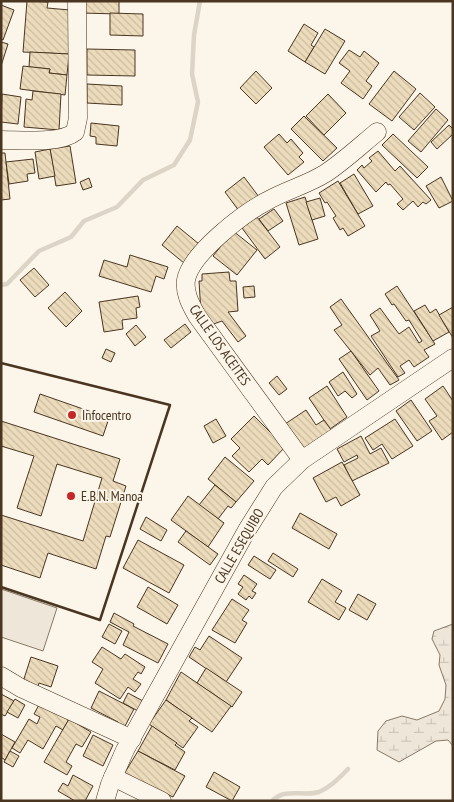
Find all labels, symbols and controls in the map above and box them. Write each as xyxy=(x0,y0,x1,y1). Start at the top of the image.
street label: CALLE LOS ACEITES xyxy=(185,301,255,389)
place label: Infocentro xyxy=(82,406,131,424)
marker: Infocentro xyxy=(66,409,78,421)
place label: E.B.N. Manoa xyxy=(81,487,143,505)
marker: E.B.N. Manoa xyxy=(65,490,77,502)
street label: CALLE ESEQUIBO xyxy=(210,505,268,587)

